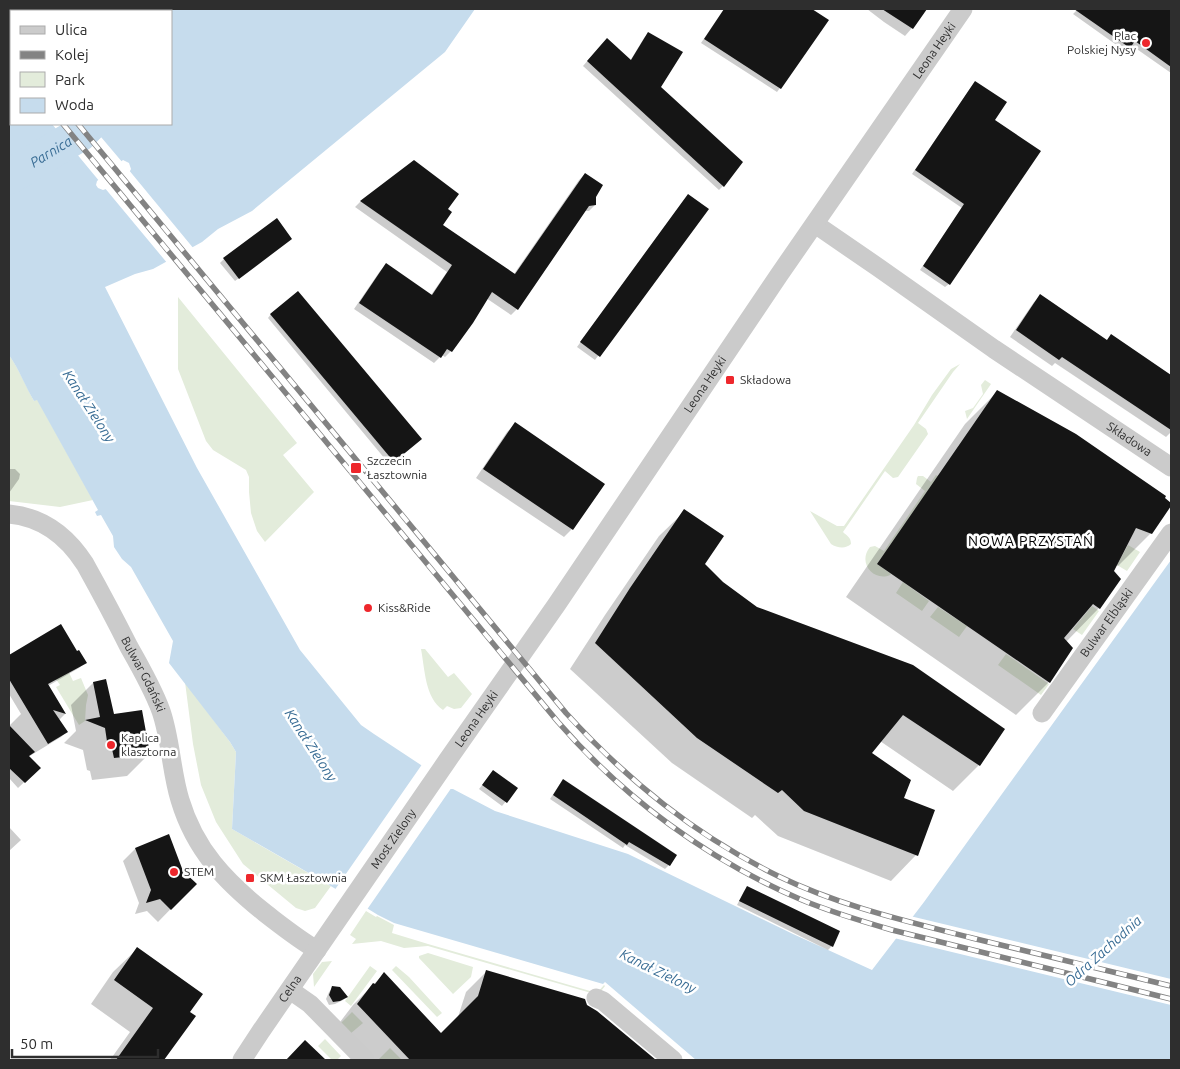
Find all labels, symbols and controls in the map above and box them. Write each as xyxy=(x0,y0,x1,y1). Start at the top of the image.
legend xyxy=(10,10,172,125)
street label: Leona Heyki xyxy=(910,20,958,81)
text: Ulica xyxy=(55,21,87,38)
place label: Plac Polskiej Nysy xyxy=(1067,29,1136,56)
marker: Plac Polskiej Nysy xyxy=(1140,37,1152,49)
text: Kolej xyxy=(55,46,89,63)
text: Park xyxy=(55,71,85,88)
text: Woda xyxy=(55,96,94,113)
water label: Parnica xyxy=(27,133,75,170)
street label: Leona Heyki xyxy=(681,353,728,415)
water label: Kanał Zielony xyxy=(60,367,118,445)
place label: Składowa xyxy=(740,373,791,386)
marker: Składowa xyxy=(724,374,736,386)
street label: Składowa xyxy=(1105,419,1155,458)
place label: Szczecin Łasztownia xyxy=(367,454,427,481)
marker: Szczecin Łasztownia xyxy=(349,461,363,475)
district label: NOWA PRZYSTAŃ xyxy=(968,532,1094,549)
street label: Bulwar Elbląski xyxy=(1077,586,1135,659)
place label: Kiss&Ride xyxy=(378,601,431,614)
marker: Kiss&Ride xyxy=(362,602,374,614)
street label: Bulwar Gdański xyxy=(119,634,168,714)
street label: Leona Heyki xyxy=(452,688,500,749)
water label: Kanał Zielony xyxy=(282,706,340,784)
place label: Kaplica klasztorna xyxy=(121,731,176,758)
marker: Kaplica klasztorna xyxy=(105,739,117,751)
street label: Most Zielony xyxy=(368,806,418,871)
place label: STEM xyxy=(184,865,214,878)
marker: STEM xyxy=(168,866,180,878)
place label: SKM Łasztownia xyxy=(260,871,347,884)
marker: SKM Łasztownia xyxy=(244,872,256,884)
water label: Odra Zachodnia xyxy=(1061,912,1145,990)
water label: Kanał Zielony xyxy=(617,946,699,996)
street label: Celna xyxy=(276,972,304,1005)
scale bar xyxy=(12,1026,159,1058)
text: 50 m xyxy=(20,1035,53,1052)

